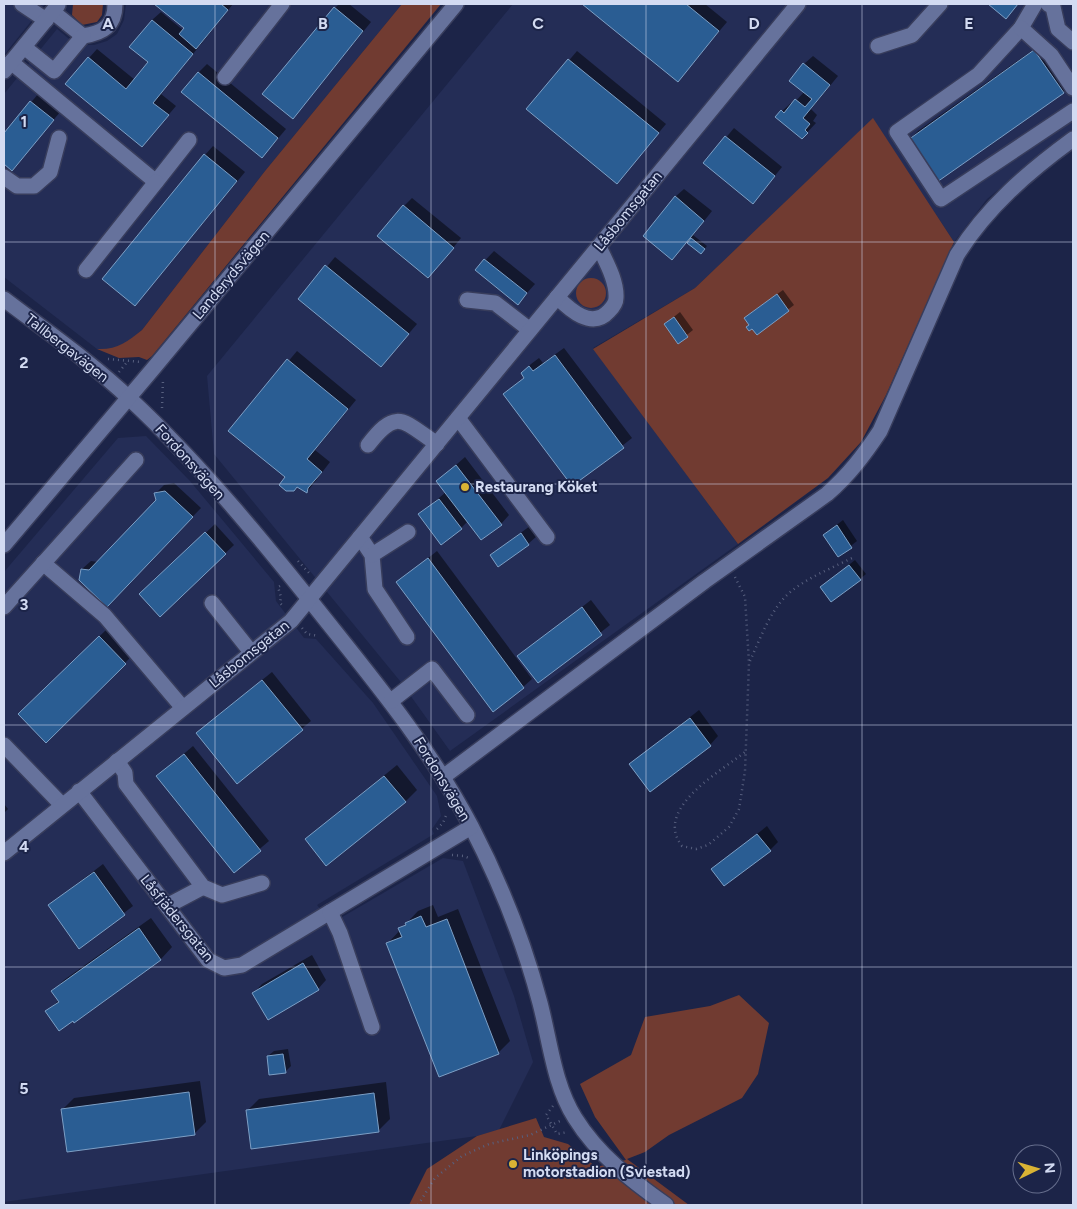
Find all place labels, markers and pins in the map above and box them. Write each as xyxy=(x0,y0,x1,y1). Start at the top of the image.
place label: Restaurang Köket xyxy=(475,478,597,496)
marker: Restaurang Köket xyxy=(459,481,471,493)
place label: Linköpings motorstadion (Sviestad) xyxy=(523,1146,691,1181)
marker: Linköpings motorstadion (Sviestad) xyxy=(507,1158,519,1170)

